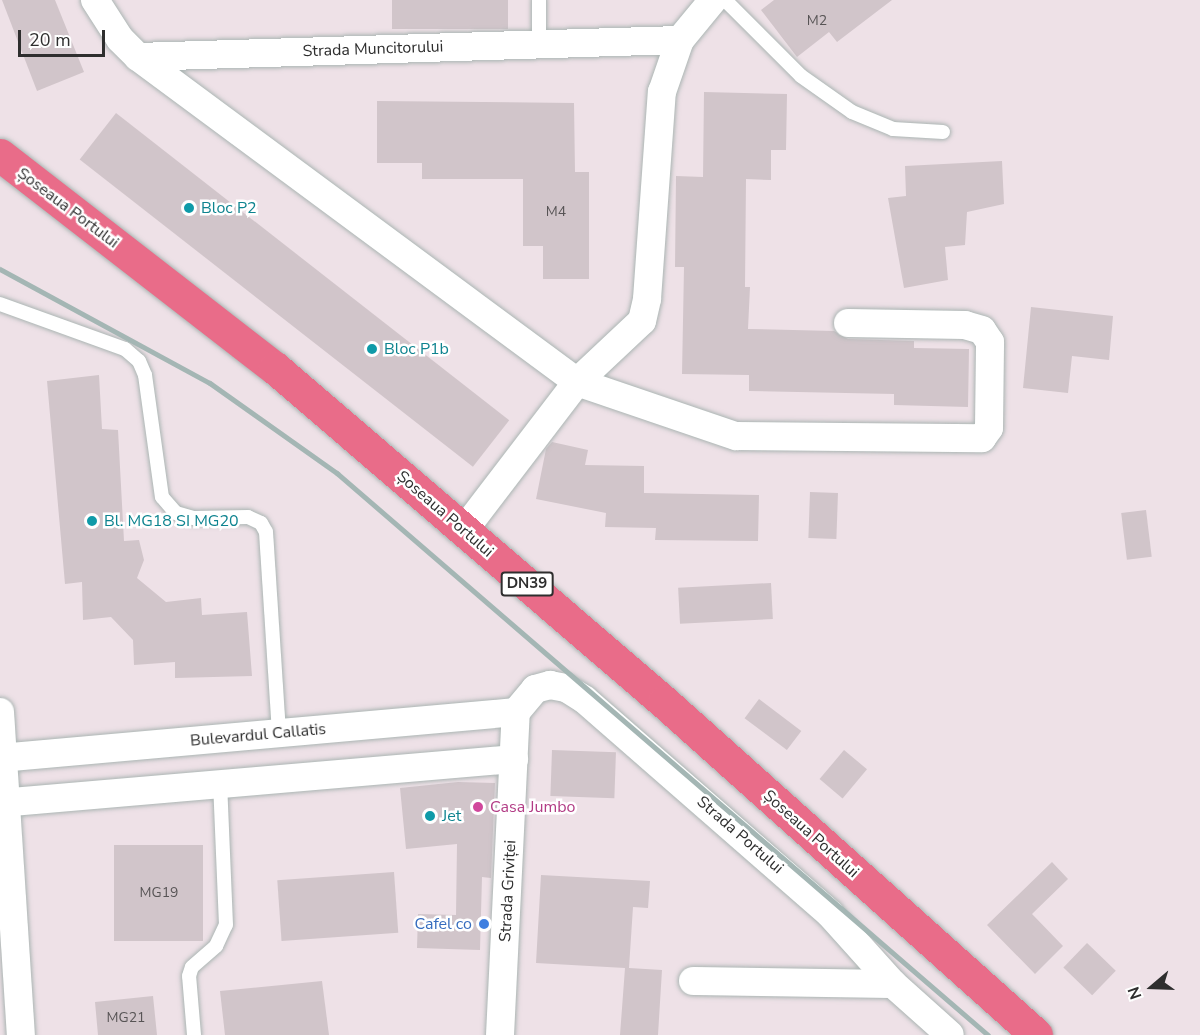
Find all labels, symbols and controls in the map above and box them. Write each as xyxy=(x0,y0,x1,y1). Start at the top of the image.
house number: M2 xyxy=(807,13,827,29)
scale bar xyxy=(21,18,108,56)
text: 20 m xyxy=(29,28,71,52)
street label: Strada Muncitorului xyxy=(302,37,444,61)
street label: Șoseaua Portului xyxy=(14,164,122,252)
place label: Bloc P2 xyxy=(201,198,257,218)
marker: Bloc P2 xyxy=(182,201,196,215)
house number: M4 xyxy=(546,204,566,220)
place label: Bloc P1b xyxy=(384,339,449,359)
marker: Bloc P1b xyxy=(365,342,379,356)
street label: Șoseaua Portului xyxy=(393,467,497,561)
place label: Bl. MG18 SI MG20 xyxy=(104,511,239,531)
marker: Bl. MG18 SI MG20 xyxy=(85,514,99,528)
road number: DN39 xyxy=(500,572,554,596)
street label: Bulevardul Callatis xyxy=(189,720,327,750)
street label: Șoseaua Portului xyxy=(759,786,863,882)
street label: Strada Portului xyxy=(693,792,787,878)
place label: Casa Jumbo xyxy=(490,797,575,817)
marker: Casa Jumbo xyxy=(471,800,485,814)
place label: Jet xyxy=(442,806,461,826)
marker: Jet xyxy=(423,809,437,823)
street label: Strada Griviței xyxy=(496,839,520,943)
house number: MG19 xyxy=(140,885,178,901)
place label: Cafel co xyxy=(414,914,472,934)
marker: Cafel co xyxy=(477,917,491,931)
north arrow xyxy=(1122,957,1182,1017)
text: N xyxy=(1123,984,1147,1002)
house number: MG21 xyxy=(107,1010,145,1026)

